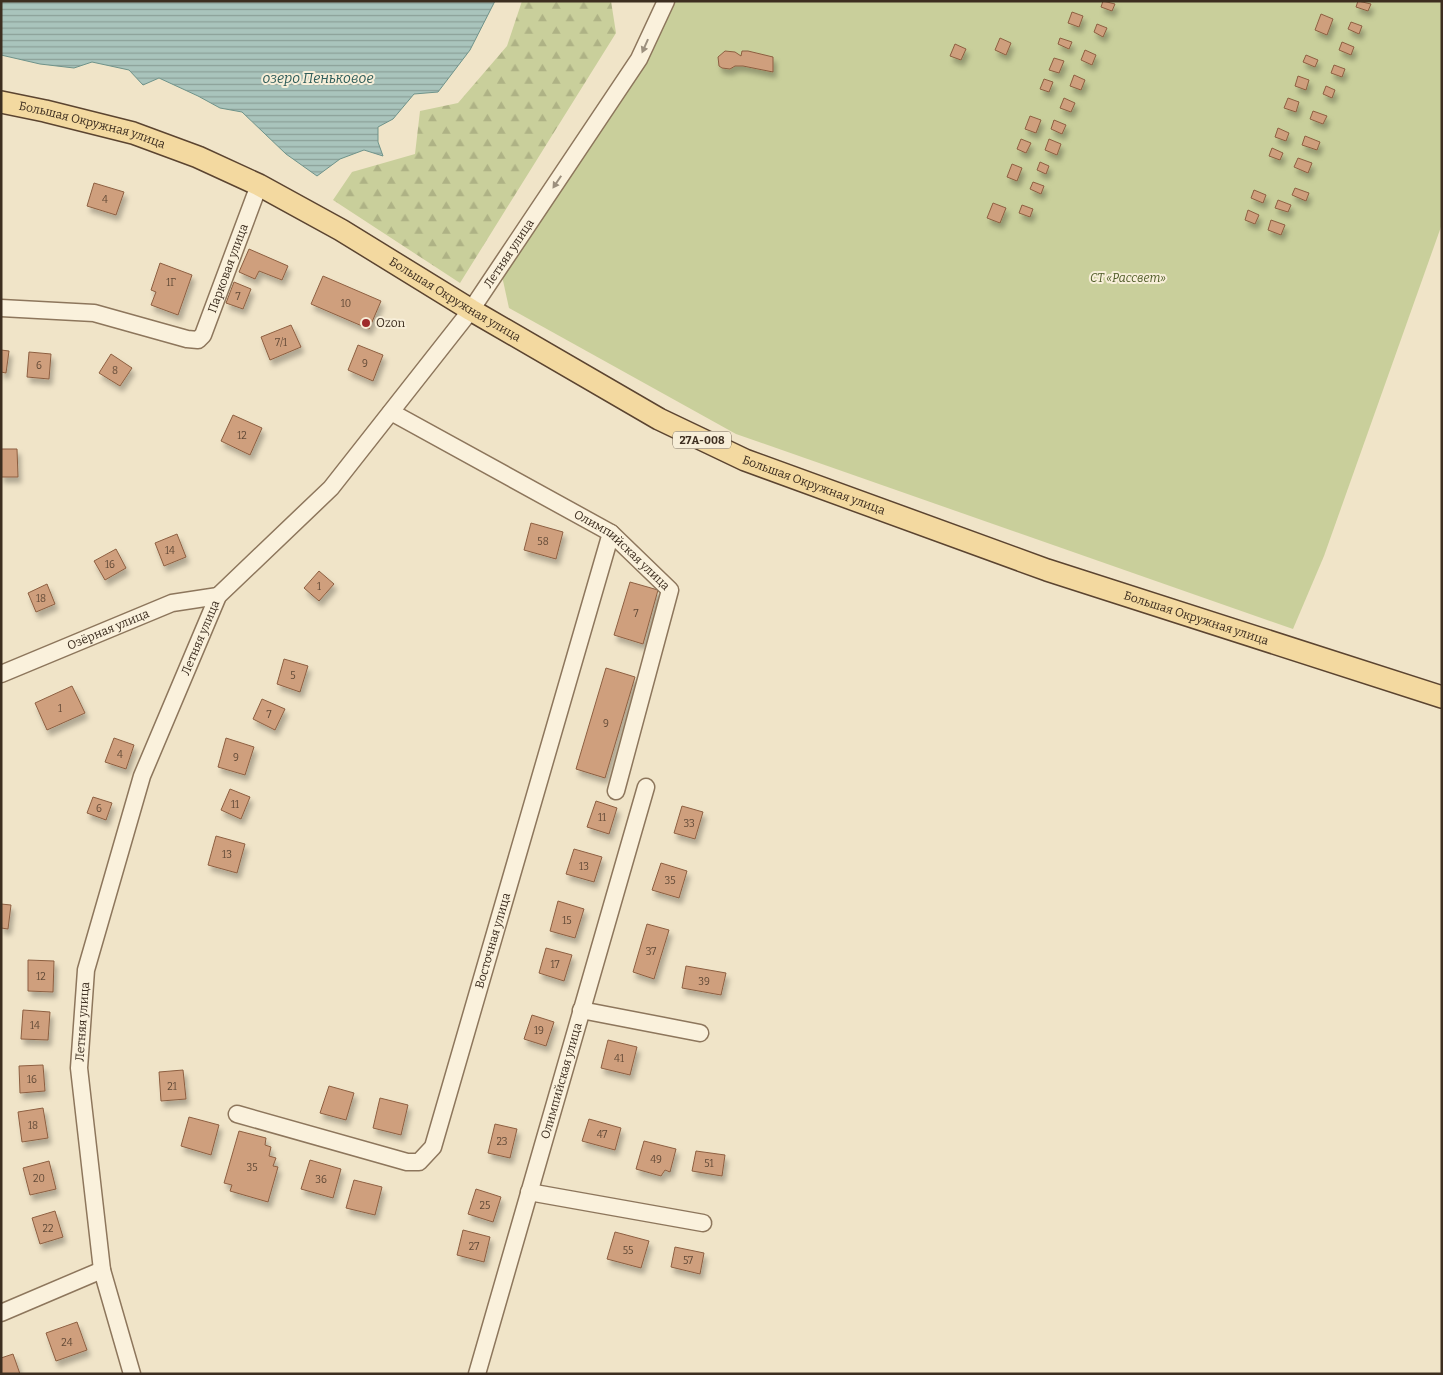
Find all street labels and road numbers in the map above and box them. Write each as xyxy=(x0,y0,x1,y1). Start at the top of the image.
street label: Большая Окружная улица xyxy=(18,99,168,151)
street label: Летняя улица xyxy=(481,216,537,290)
street label: Парковая улица xyxy=(205,221,251,315)
street label: Большая Окружная улица xyxy=(387,254,524,345)
road number: 27А-008 xyxy=(673,432,731,448)
street label: Большая Окружная улица xyxy=(740,453,888,518)
street label: Олимпийская улица xyxy=(572,507,673,593)
street label: Большая Окружная улица xyxy=(1122,588,1271,648)
street label: Летняя улица xyxy=(178,598,223,677)
street label: Озёрная улица xyxy=(65,606,152,653)
street label: Восточная улица xyxy=(472,891,513,990)
street label: Летняя улица xyxy=(72,981,92,1062)
street label: Олимпийская улица xyxy=(538,1021,585,1141)

